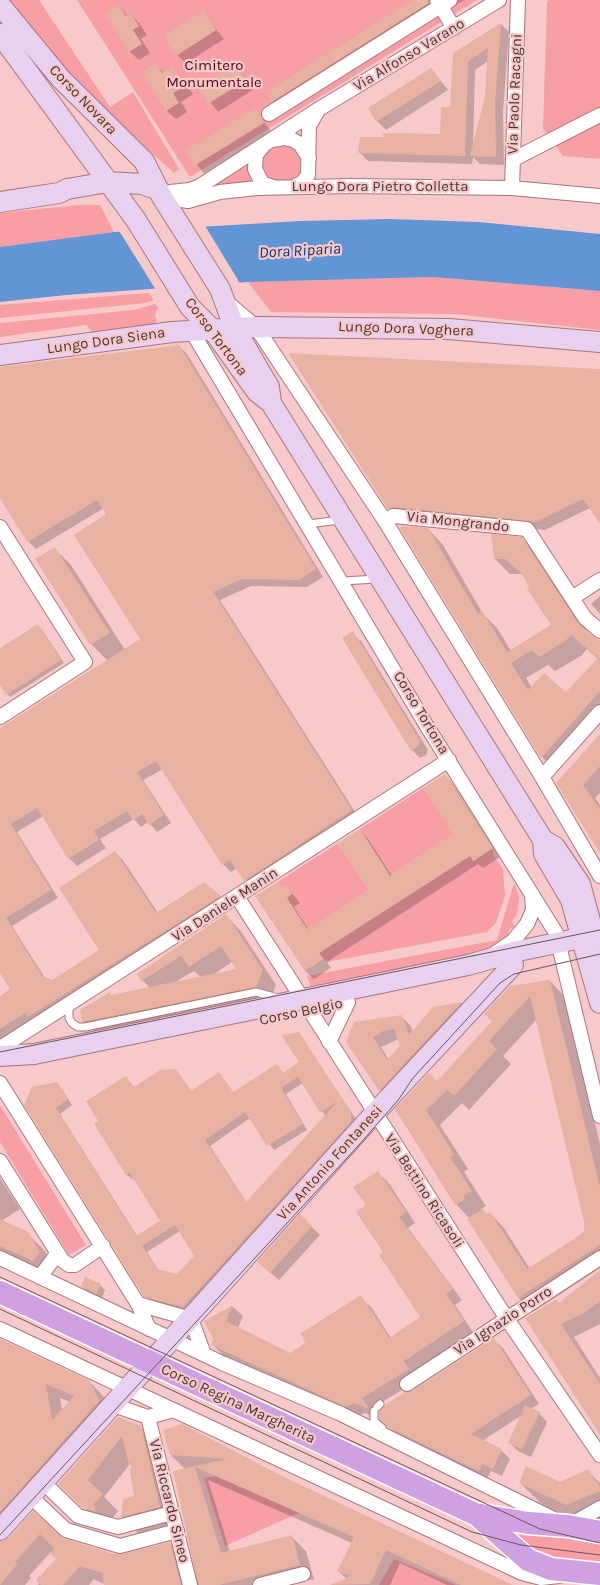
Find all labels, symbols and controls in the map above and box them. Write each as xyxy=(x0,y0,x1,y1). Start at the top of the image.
street label: Via Alfonso Varano xyxy=(350,15,468,95)
street label: Via Paolo Racagni xyxy=(504,33,526,155)
park label: Cimitero Monumentale xyxy=(166,57,262,92)
street label: Corso Novara xyxy=(45,61,121,139)
street label: Lungo Dora Pietro Colletta xyxy=(291,178,469,196)
water label: Dora Riparia xyxy=(259,239,341,263)
street label: Corso Tortona xyxy=(181,294,251,380)
street label: Lungo Dora Voghera xyxy=(338,318,474,340)
street label: Lungo Dora Siena xyxy=(46,324,166,358)
street label: Via Mongrando xyxy=(406,508,510,536)
street label: Corso Tortona xyxy=(389,668,453,758)
street label: Via Daniele Manin xyxy=(168,864,282,946)
street label: Corso Belgio xyxy=(258,994,344,1030)
street label: Via Antonio Fontanesi xyxy=(273,1102,387,1224)
street label: Via Bettino Ricasoli xyxy=(380,1130,468,1252)
street label: Via Ignazio Porro xyxy=(450,1283,556,1359)
street label: Corso Regina Margherita xyxy=(158,1360,318,1448)
street label: Via Riccardo Sineo xyxy=(145,1437,193,1565)

